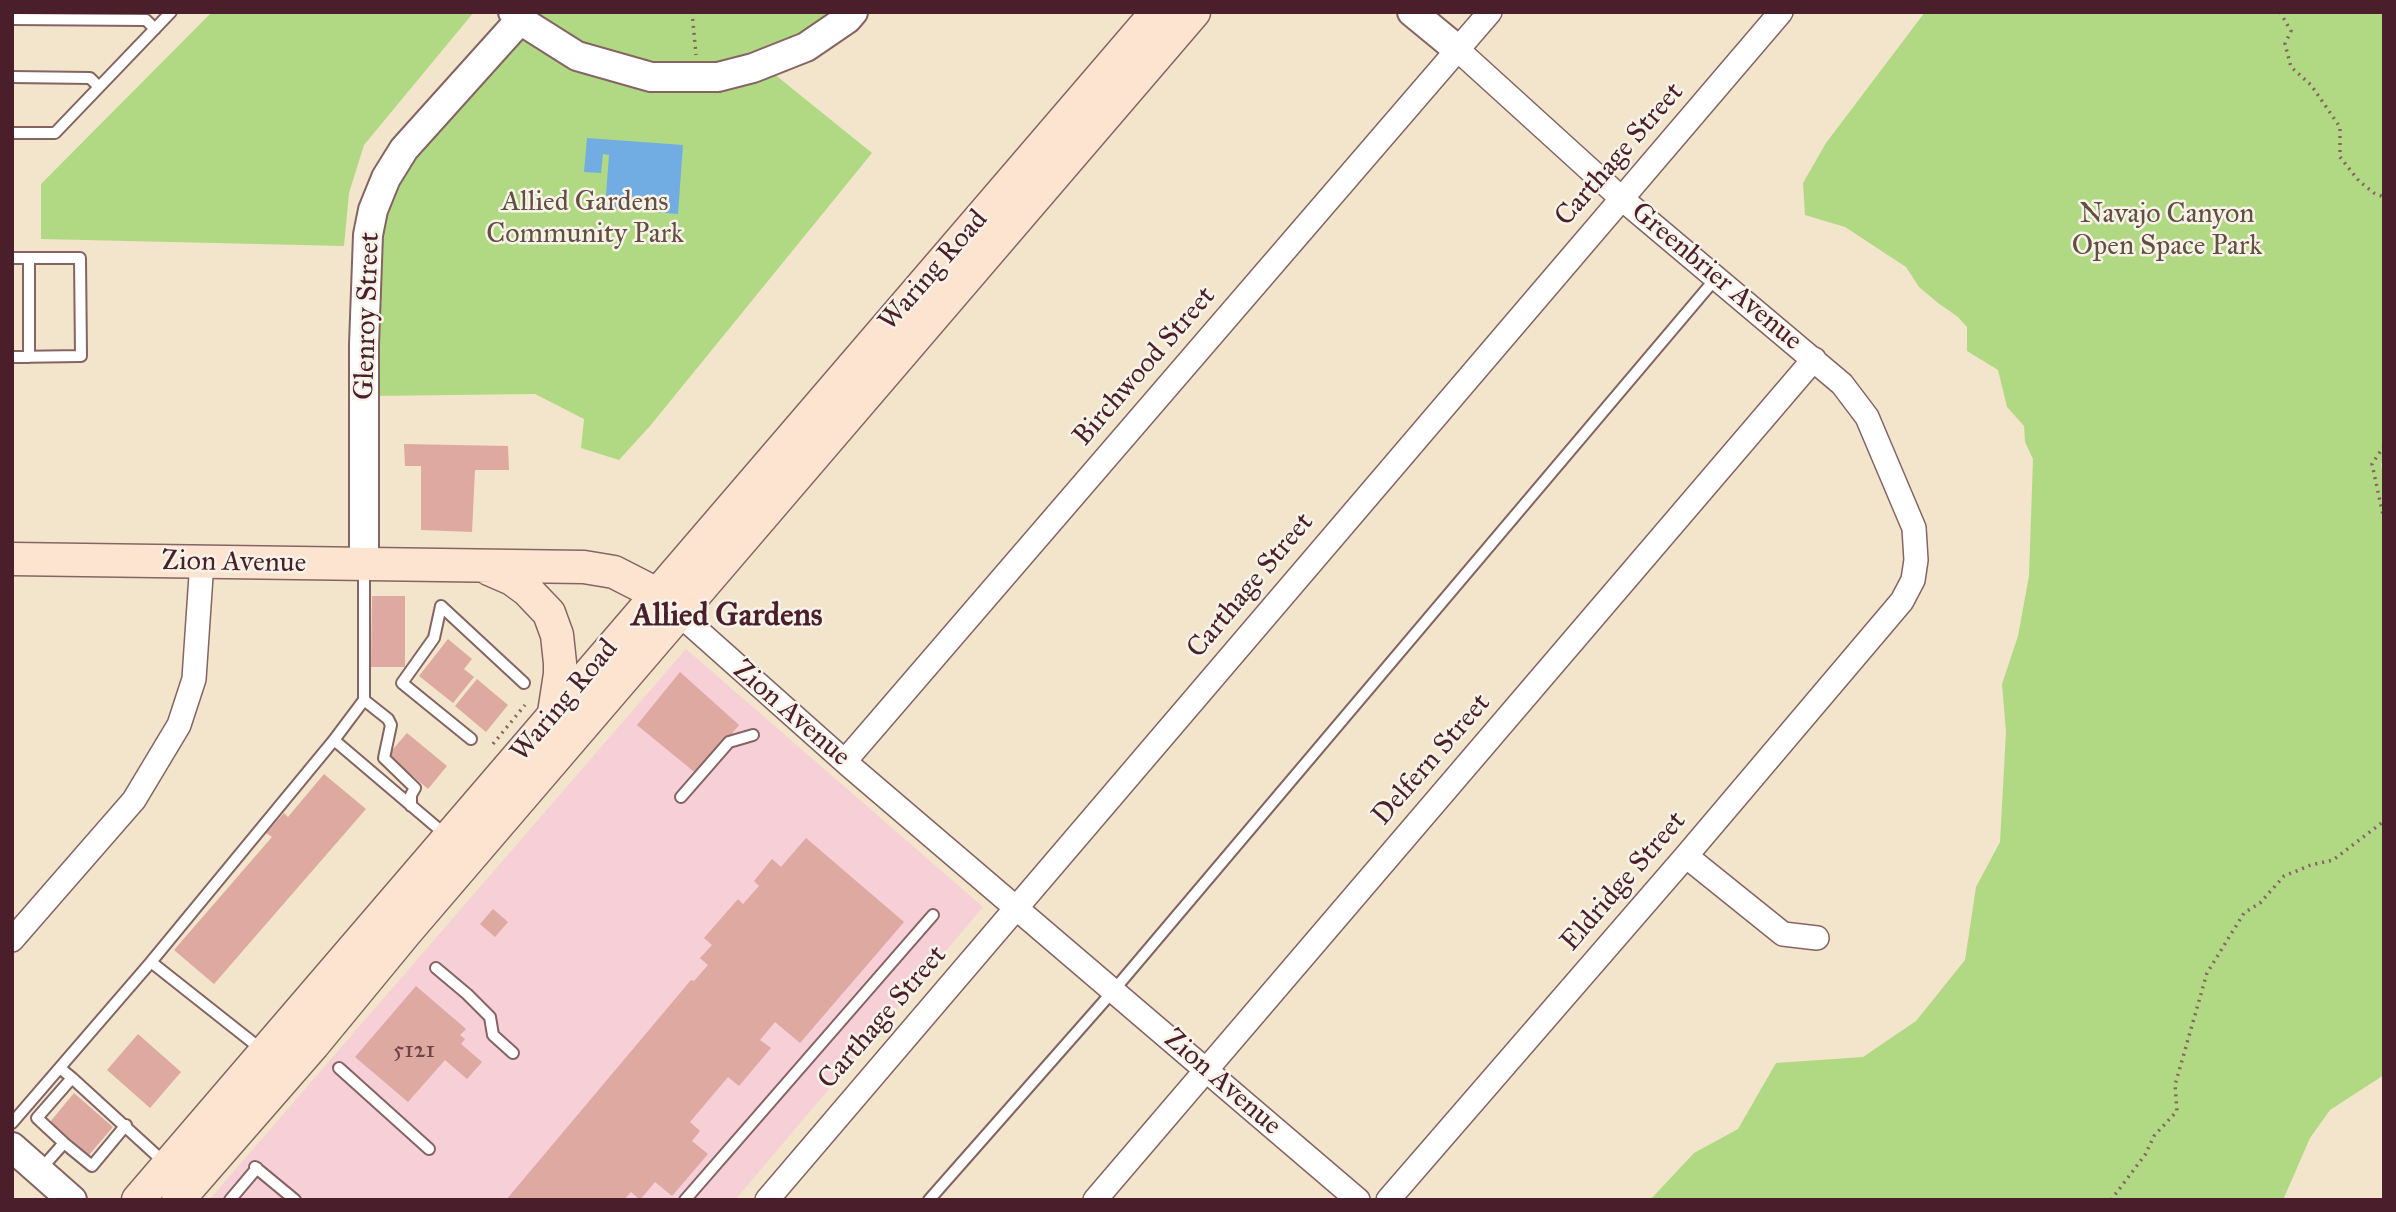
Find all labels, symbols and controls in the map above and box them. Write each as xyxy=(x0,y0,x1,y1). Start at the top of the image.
street label: Carthage Street xyxy=(1549,76,1691,234)
park label: Allied Gardens Community Park xyxy=(486,186,684,252)
street label: Greenbrier Avenue xyxy=(1624,196,1808,358)
park label: Navajo Canyon Open Space Park xyxy=(2072,198,2262,264)
street label: Waring Road xyxy=(872,204,996,338)
street label: Glenroy Street xyxy=(348,232,388,400)
street label: Birchwood Street xyxy=(1067,281,1223,453)
street label: Carthage Street xyxy=(1181,507,1321,665)
street label: Zion Avenue xyxy=(161,545,307,581)
district label: Allied Gardens xyxy=(632,598,822,636)
street label: Waring Road xyxy=(504,633,626,769)
street label: Zion Avenue xyxy=(725,654,857,774)
street label: Delfern Street xyxy=(1366,687,1498,833)
street label: Eldridge Street xyxy=(1554,805,1694,959)
street label: Carthage Street xyxy=(812,939,954,1097)
street label: Zion Avenue xyxy=(1156,1023,1288,1143)
house number: 5121 xyxy=(393,1037,435,1065)

